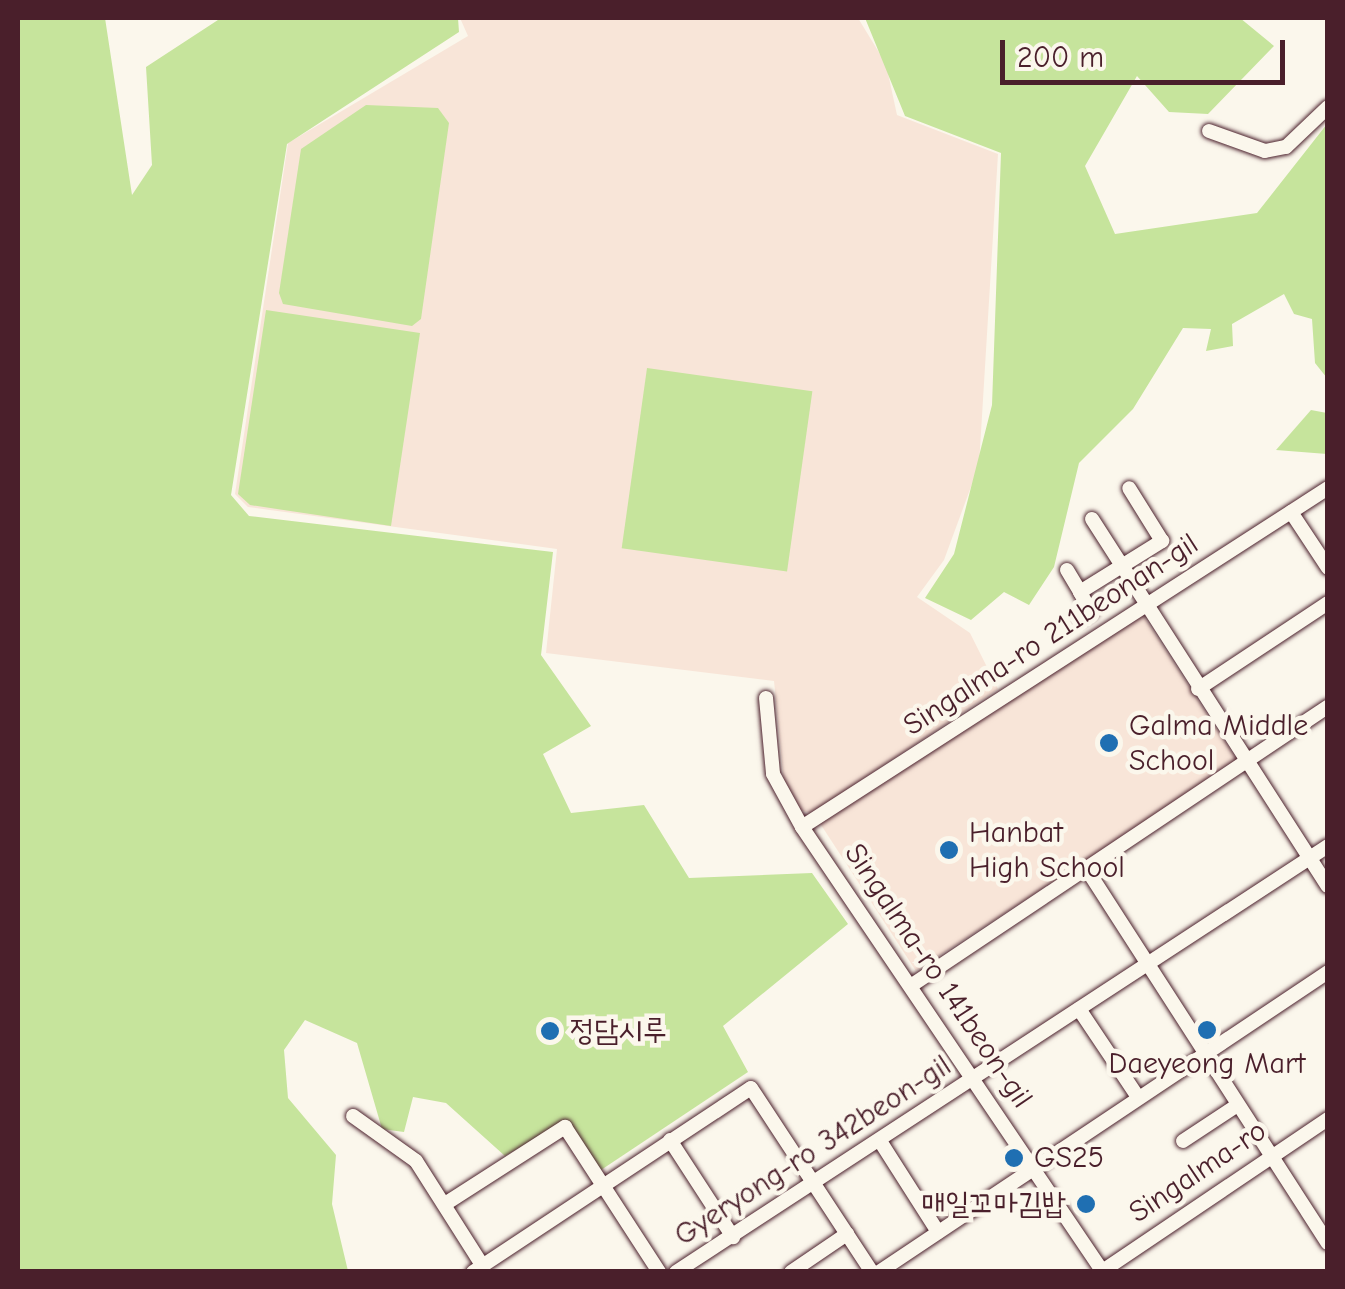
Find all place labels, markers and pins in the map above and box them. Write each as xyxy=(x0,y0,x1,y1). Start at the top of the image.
place label: Galma Middle School xyxy=(1129,708,1308,778)
marker: Galma Middle School xyxy=(1098,732,1120,754)
place label: Hanbat High School xyxy=(969,815,1125,886)
marker: Hanbat High School xyxy=(938,839,960,861)
place label: 정담시루 xyxy=(570,1013,667,1049)
marker: Daeyeong Mart xyxy=(1196,1019,1218,1041)
marker: 정담시루 xyxy=(539,1020,561,1042)
place label: Daeyeong Mart xyxy=(1109,1046,1305,1082)
place label: GS25 xyxy=(1034,1140,1104,1176)
marker: GS25 xyxy=(1003,1147,1025,1169)
place label: 매일꼬마김밥 xyxy=(921,1186,1066,1222)
marker: 매일꼬마김밥 xyxy=(1075,1193,1097,1215)

